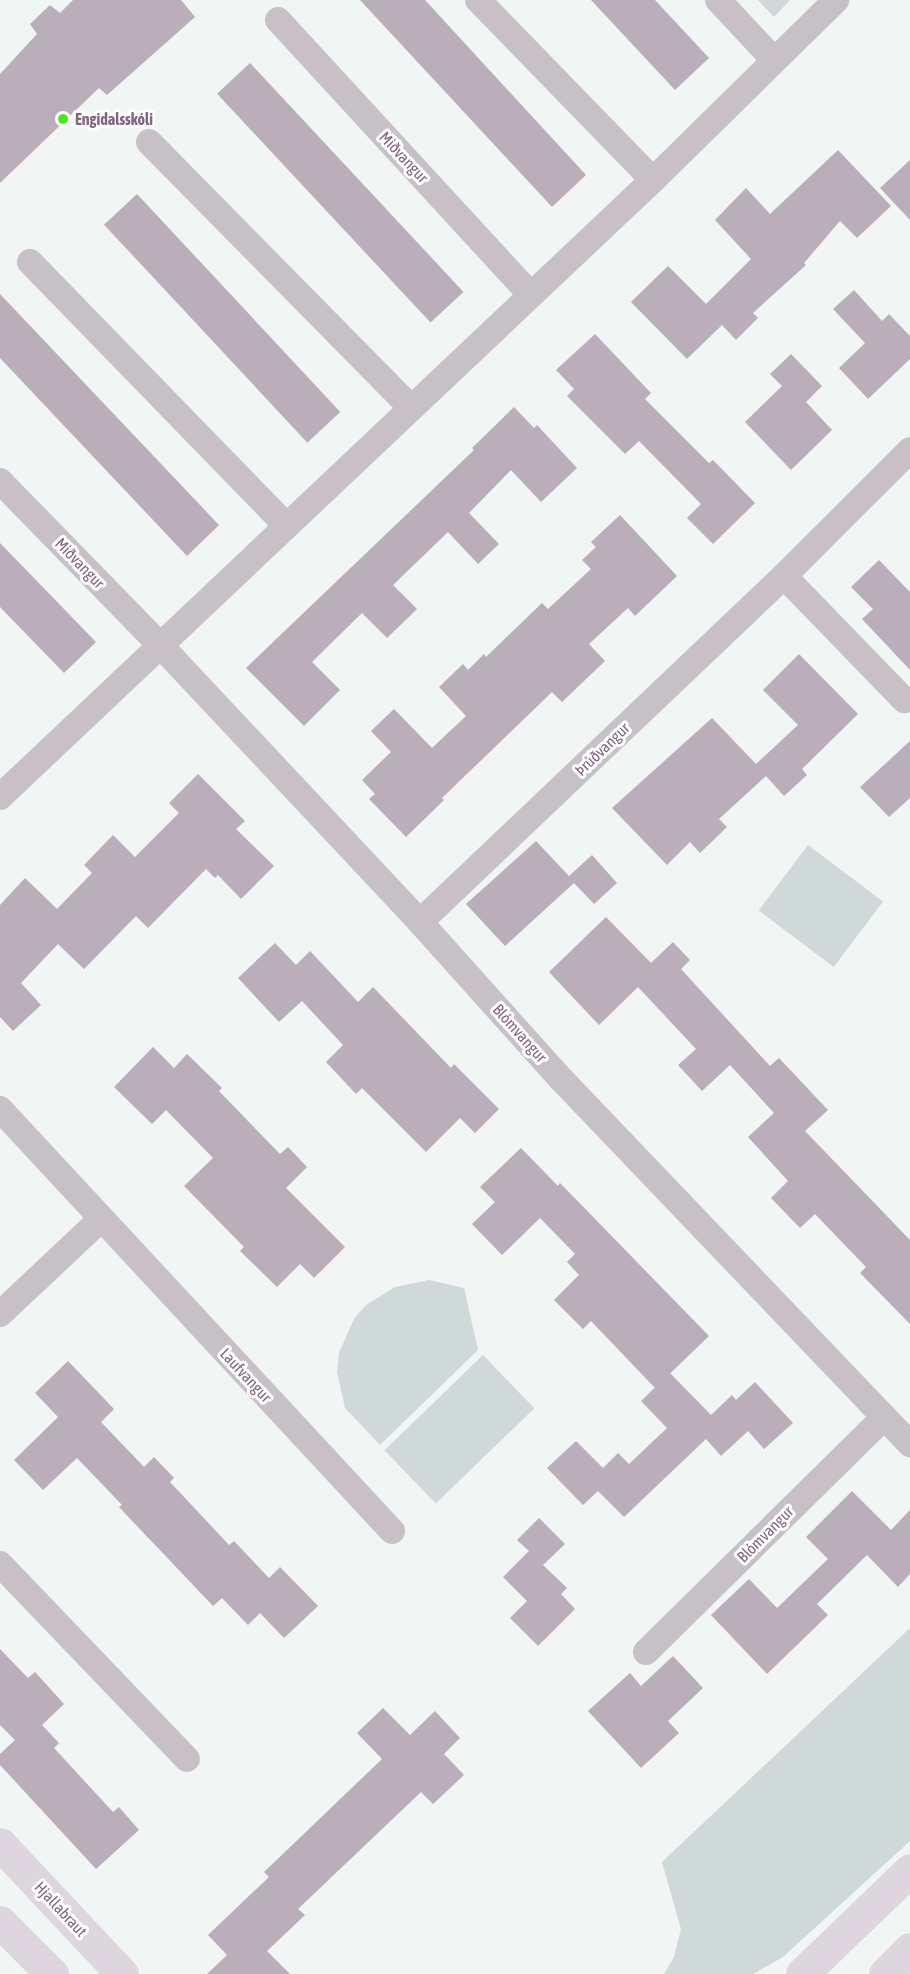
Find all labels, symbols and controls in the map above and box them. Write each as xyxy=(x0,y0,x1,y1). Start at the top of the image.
place label: Engidalsskóli xyxy=(75,109,153,129)
marker: Engidalsskóli xyxy=(56,112,70,126)
street label: Miðvangur xyxy=(376,128,432,186)
street label: Miðvangur xyxy=(51,534,109,592)
street label: Þrúðvangur xyxy=(571,718,633,780)
street label: Blómvangur xyxy=(489,1000,551,1066)
street label: Laufvangur xyxy=(216,1344,276,1406)
street label: Blómvangur xyxy=(733,1502,797,1566)
street label: Hjallabraut xyxy=(31,1878,91,1940)

